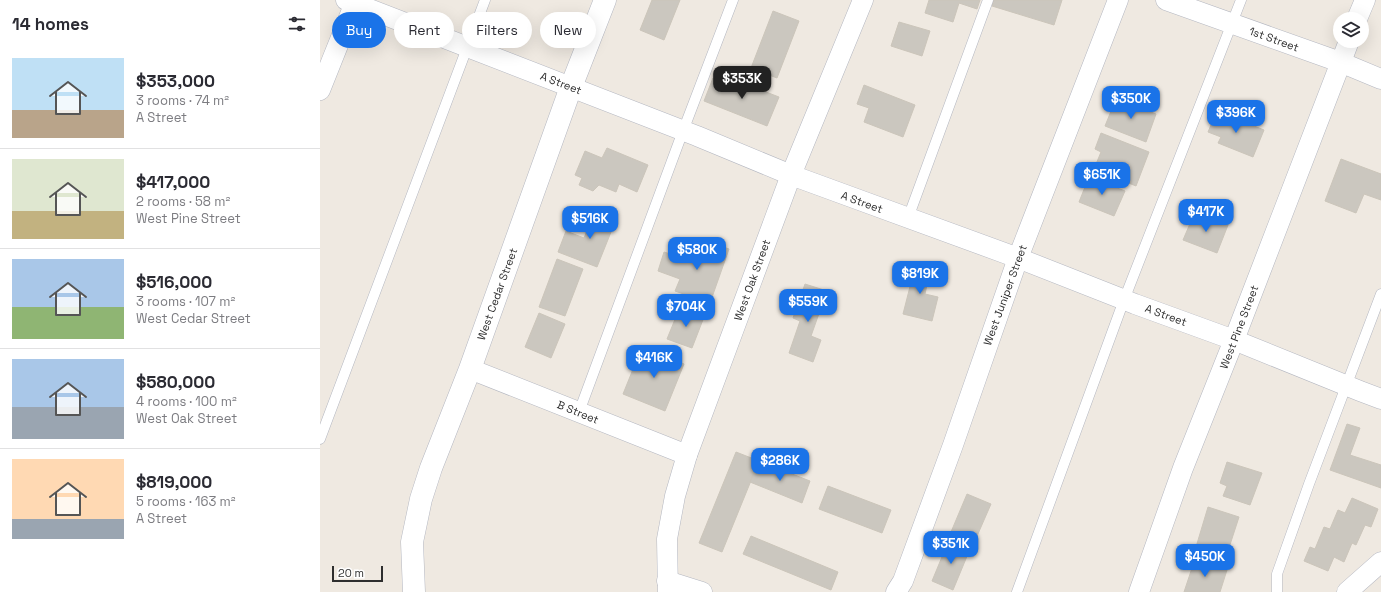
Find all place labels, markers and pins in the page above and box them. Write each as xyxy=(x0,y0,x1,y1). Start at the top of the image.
pin: $353K xyxy=(714,66,770,100)
pin: $350K xyxy=(1103,86,1159,120)
pin: $396K xyxy=(1208,100,1264,134)
pin: $651K xyxy=(1074,162,1130,196)
pin: $417K xyxy=(1178,199,1234,233)
pin: $516K xyxy=(562,206,618,240)
pin: $580K xyxy=(669,237,725,271)
pin: $819K xyxy=(892,261,948,295)
pin: $559K xyxy=(780,289,836,323)
pin: $704K xyxy=(658,294,714,328)
pin: $416K xyxy=(626,345,682,379)
pin: $286K xyxy=(752,448,808,482)
pin: $351K xyxy=(923,531,979,565)
pin: $450K xyxy=(1177,544,1233,578)

